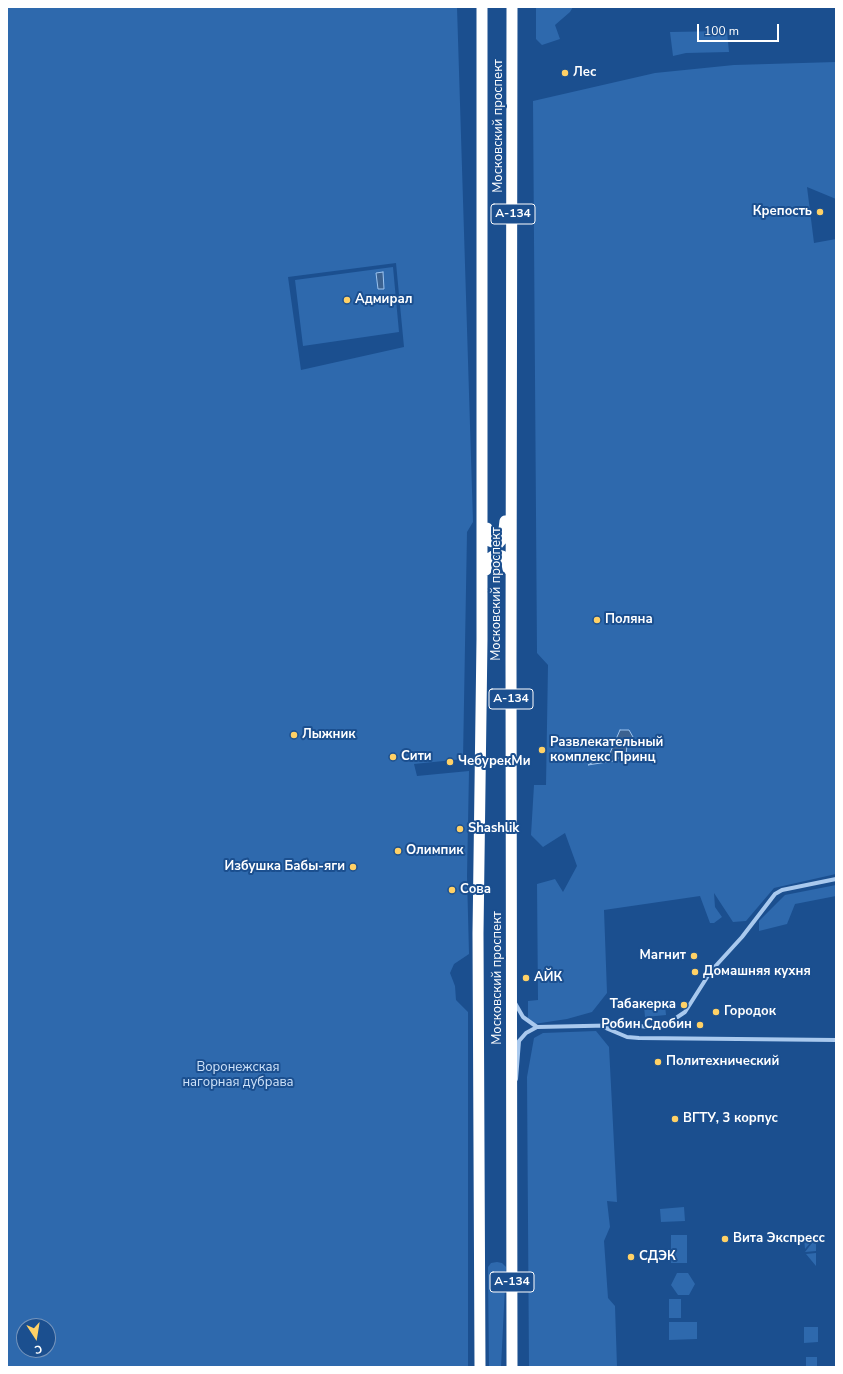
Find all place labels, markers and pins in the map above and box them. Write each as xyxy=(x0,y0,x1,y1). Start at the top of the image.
place label: Лес xyxy=(573,65,596,81)
marker: Лес xyxy=(560,68,570,78)
place label: Крепость xyxy=(753,204,812,220)
marker: Крепость xyxy=(815,207,825,217)
place label: Адмирал xyxy=(355,292,412,308)
marker: Адмирал xyxy=(342,295,352,305)
place label: Поляна xyxy=(605,612,653,628)
marker: Поляна xyxy=(592,615,602,625)
place label: Лыжник xyxy=(302,727,356,743)
marker: Лыжник xyxy=(289,730,299,740)
place label: Развлекательный комплекс Принц xyxy=(550,735,663,766)
marker: Развлекательный комплекс Принц xyxy=(537,745,547,755)
place label: Сити xyxy=(401,749,432,765)
marker: Сити xyxy=(388,752,398,762)
place label: ЧебурекМи xyxy=(458,754,530,770)
marker: ЧебурекМи xyxy=(445,757,455,767)
place label: Shashlik xyxy=(468,821,519,837)
marker: Shashlik xyxy=(455,824,465,834)
place label: Олимпик xyxy=(406,843,464,859)
marker: Олимпик xyxy=(393,846,403,856)
place label: Избушка Бабы-яги xyxy=(225,859,345,875)
marker: Избушка Бабы-яги xyxy=(348,862,358,872)
place label: Сова xyxy=(460,882,491,898)
marker: Сова xyxy=(447,885,457,895)
place label: Магнит xyxy=(640,948,686,964)
marker: Магнит xyxy=(689,951,699,961)
place label: Домашняя кухня xyxy=(703,964,811,980)
marker: Домашняя кухня xyxy=(690,967,700,977)
place label: АЙК xyxy=(534,970,562,986)
marker: АЙК xyxy=(521,973,531,983)
place label: Табакерка xyxy=(610,997,676,1013)
marker: Табакерка xyxy=(679,1000,689,1010)
place label: Городок xyxy=(724,1004,776,1020)
marker: Городок xyxy=(711,1007,721,1017)
place label: Робин Сдобин xyxy=(601,1017,692,1033)
marker: Робин Сдобин xyxy=(695,1020,705,1030)
place label: Политехнический xyxy=(666,1054,779,1070)
marker: Политехнический xyxy=(653,1057,663,1067)
place label: ВГТУ, 3 корпус xyxy=(683,1111,778,1127)
marker: ВГТУ, 3 корпус xyxy=(670,1114,680,1124)
place label: Вита Экспресс xyxy=(733,1231,825,1247)
marker: Вита Экспресс xyxy=(720,1234,730,1244)
place label: СДЭК xyxy=(639,1249,676,1265)
marker: СДЭК xyxy=(626,1252,636,1262)

